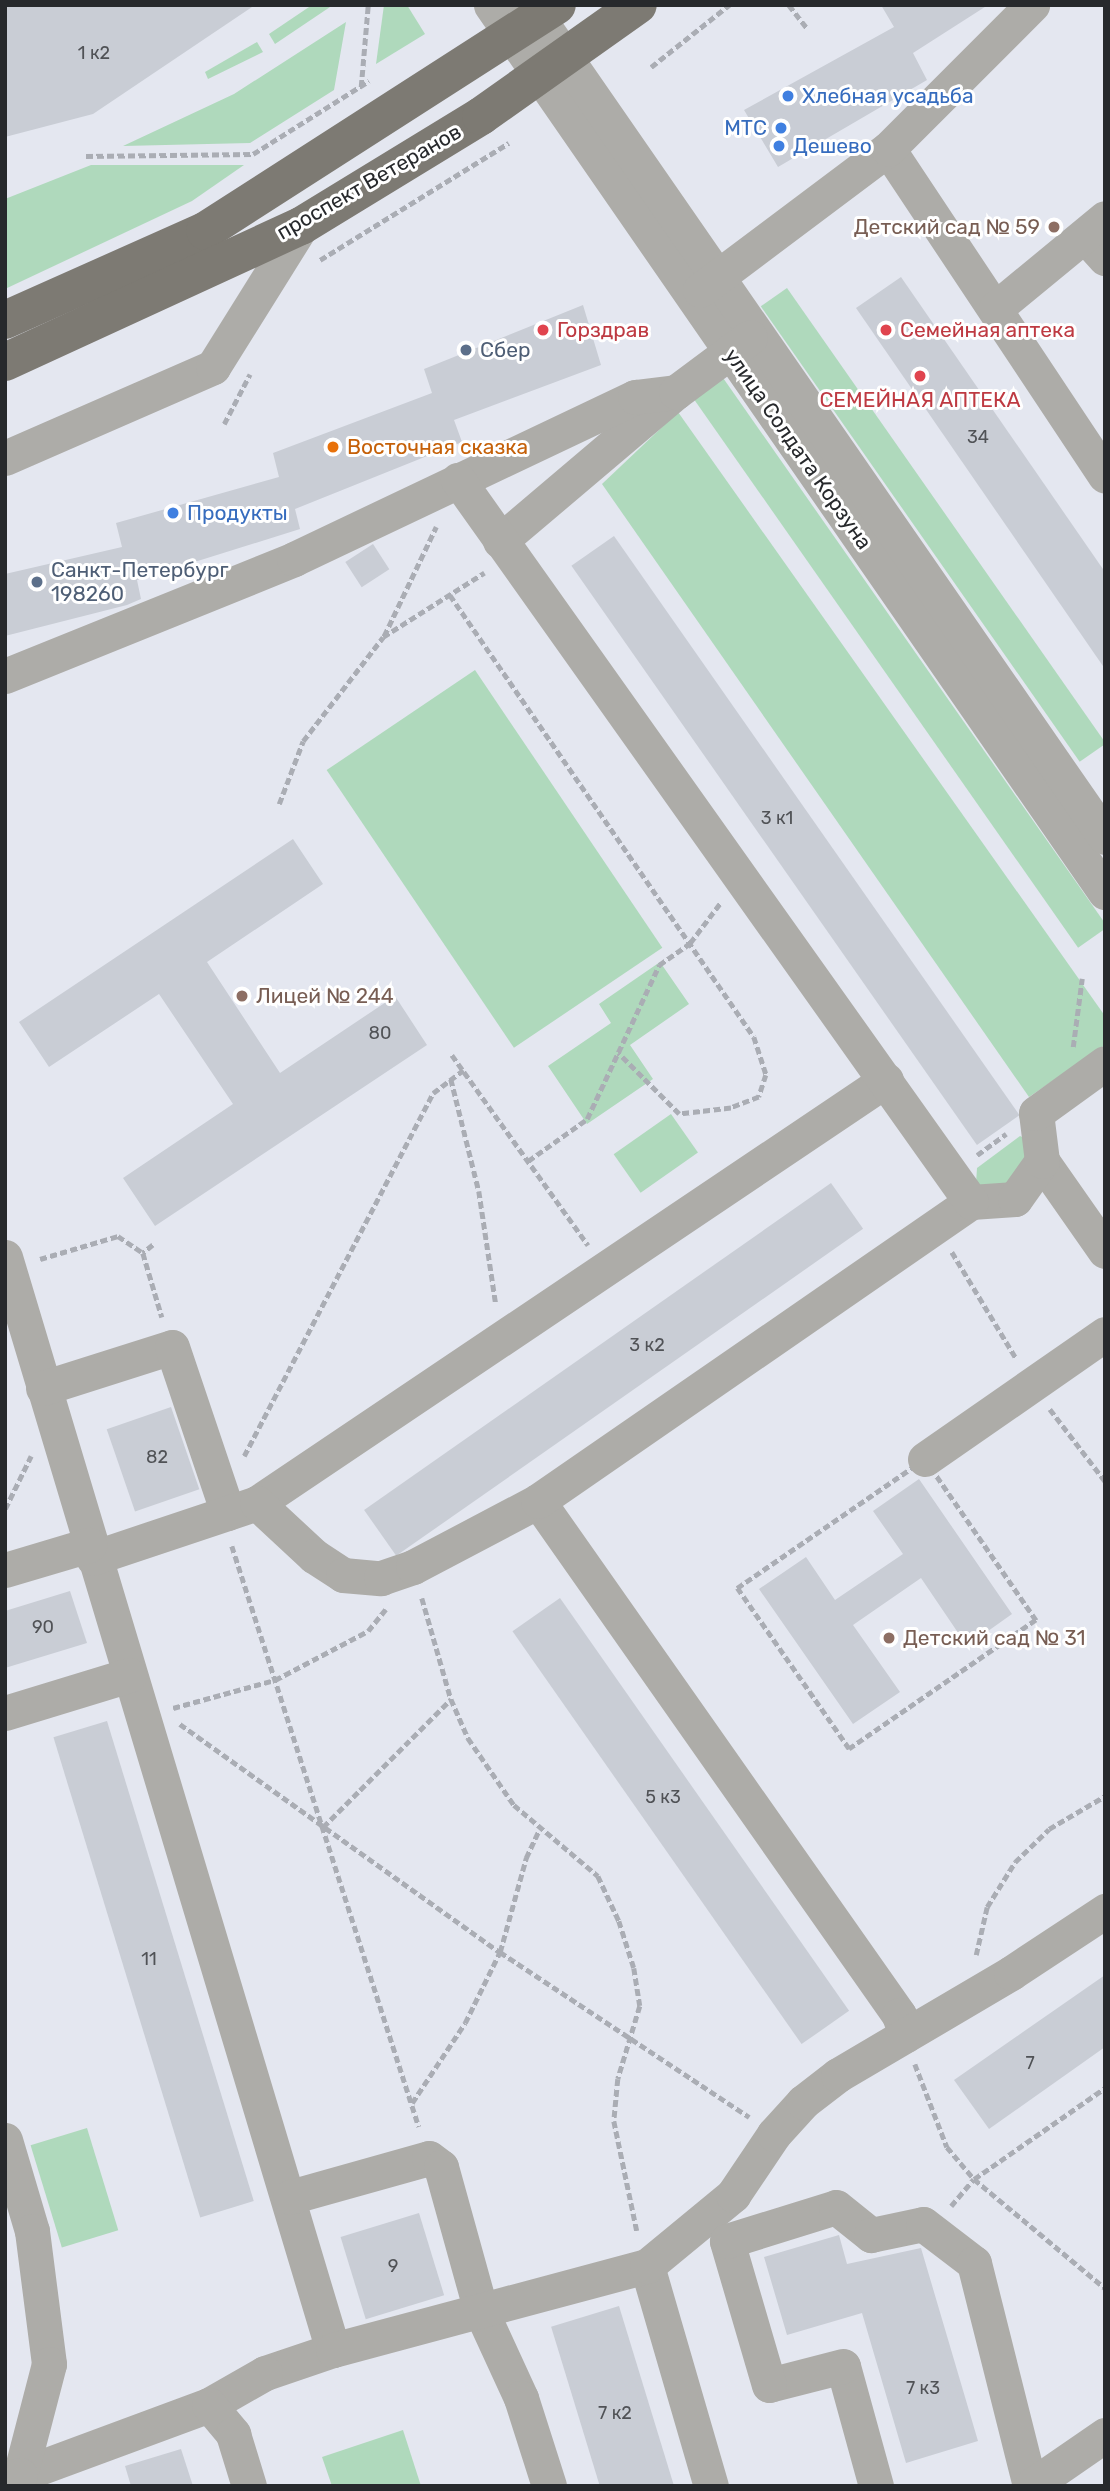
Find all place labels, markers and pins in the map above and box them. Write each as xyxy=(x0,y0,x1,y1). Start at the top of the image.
place label: Хлебная усадьба xyxy=(802,83,974,109)
marker: Хлебная усадьба xyxy=(780,88,796,104)
place label: МТС xyxy=(724,115,767,141)
marker: МТС xyxy=(773,120,789,136)
place label: Дешево xyxy=(793,133,872,159)
marker: Дешево xyxy=(771,138,787,154)
place label: Детский сад № 59 xyxy=(854,214,1040,240)
marker: Детский сад № 59 xyxy=(1046,219,1062,235)
place label: Горздрав xyxy=(557,317,649,343)
place label: Семейная аптека xyxy=(900,317,1075,343)
marker: Горздрав xyxy=(535,322,551,338)
marker: Семейная аптека xyxy=(878,322,894,338)
place label: Сбер xyxy=(480,337,530,363)
marker: Сбер xyxy=(458,342,474,358)
marker: СЕМЕЙНАЯ АПТЕКА xyxy=(912,368,928,384)
place label: СЕМЕЙНАЯ АПТЕКА xyxy=(819,387,1021,413)
place label: Восточная сказка xyxy=(347,434,528,460)
marker: Восточная сказка xyxy=(325,439,341,455)
place label: Продукты xyxy=(187,500,288,526)
marker: Продукты xyxy=(165,505,181,521)
place label: Санкт-Петербург 198260 xyxy=(51,557,228,607)
marker: Санкт-Петербург 198260 xyxy=(29,574,45,590)
place label: Лицей № 244 xyxy=(256,983,394,1009)
marker: Лицей № 244 xyxy=(234,988,250,1004)
place label: Детский сад № 31 xyxy=(903,1625,1086,1651)
marker: Детский сад № 31 xyxy=(881,1630,897,1646)

